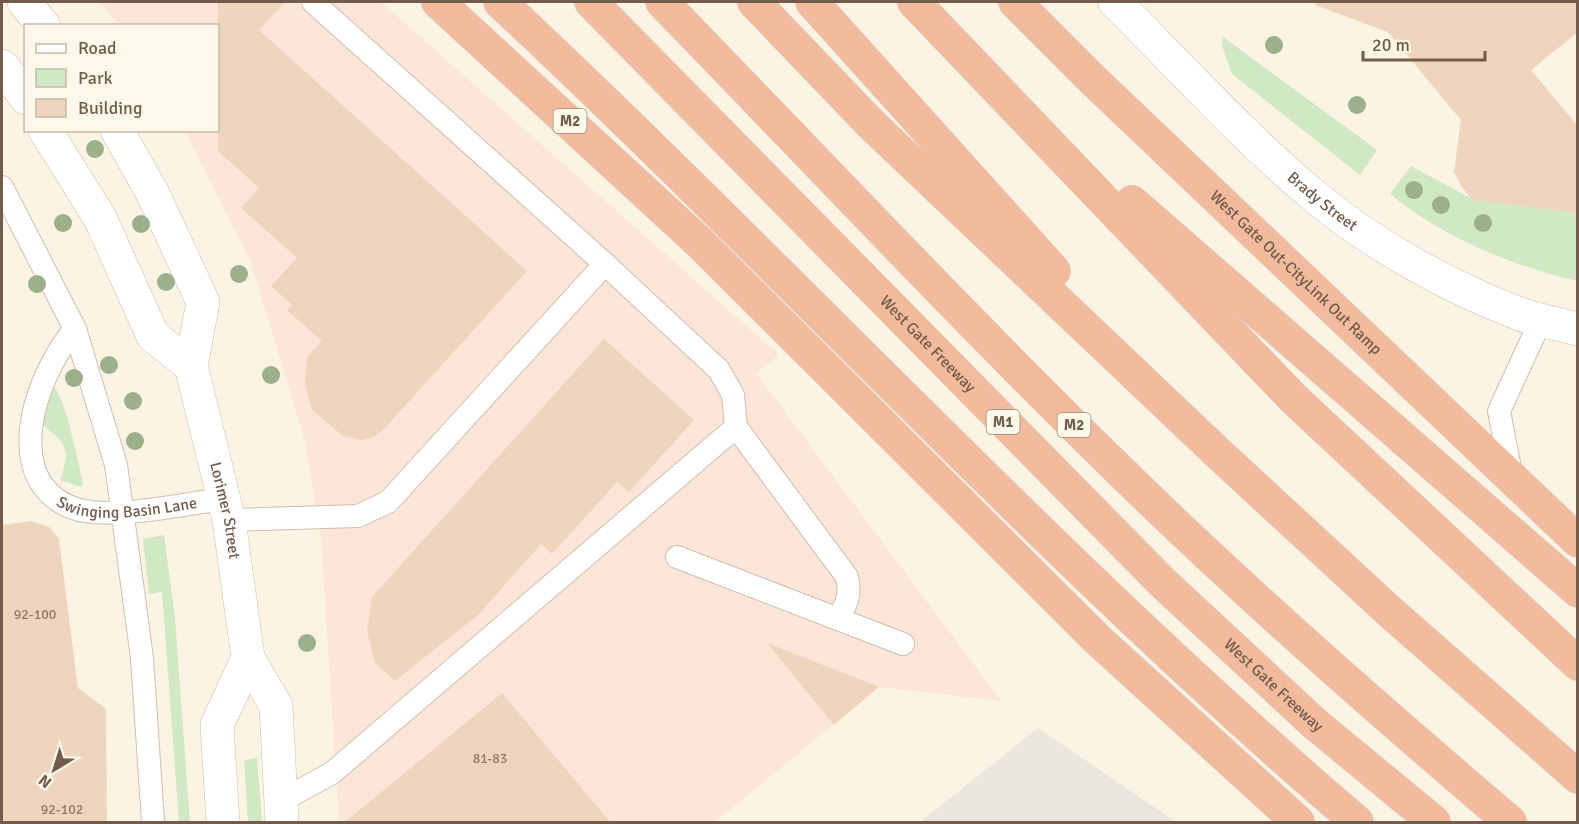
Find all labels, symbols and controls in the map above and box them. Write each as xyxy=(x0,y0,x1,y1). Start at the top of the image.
legend xyxy=(24,24,219,132)
scale bar xyxy=(1363,24,1484,62)
text: 20 m xyxy=(1372,34,1410,56)
text: Road xyxy=(78,37,117,59)
text: Park xyxy=(78,67,113,89)
text: Building xyxy=(78,97,142,119)
road number: M2 xyxy=(554,109,586,133)
street label: Brady Street xyxy=(1283,167,1362,236)
street label: West Gate Out-CityLink Out Ramp xyxy=(1205,186,1386,359)
street label: West Gate Freeway xyxy=(875,291,980,397)
road number: M1 xyxy=(986,410,1020,434)
road number: M2 xyxy=(1058,413,1090,437)
street label: Lorimer Street xyxy=(205,460,244,561)
street label: Swinging Basin Lane xyxy=(53,492,198,523)
house number: 92-100 xyxy=(14,606,56,623)
street label: West Gate Freeway xyxy=(1220,634,1328,737)
north arrow xyxy=(24,740,84,800)
house number: 81-83 xyxy=(473,750,507,767)
text: N xyxy=(35,770,56,792)
house number: 92-102 xyxy=(41,801,83,818)

